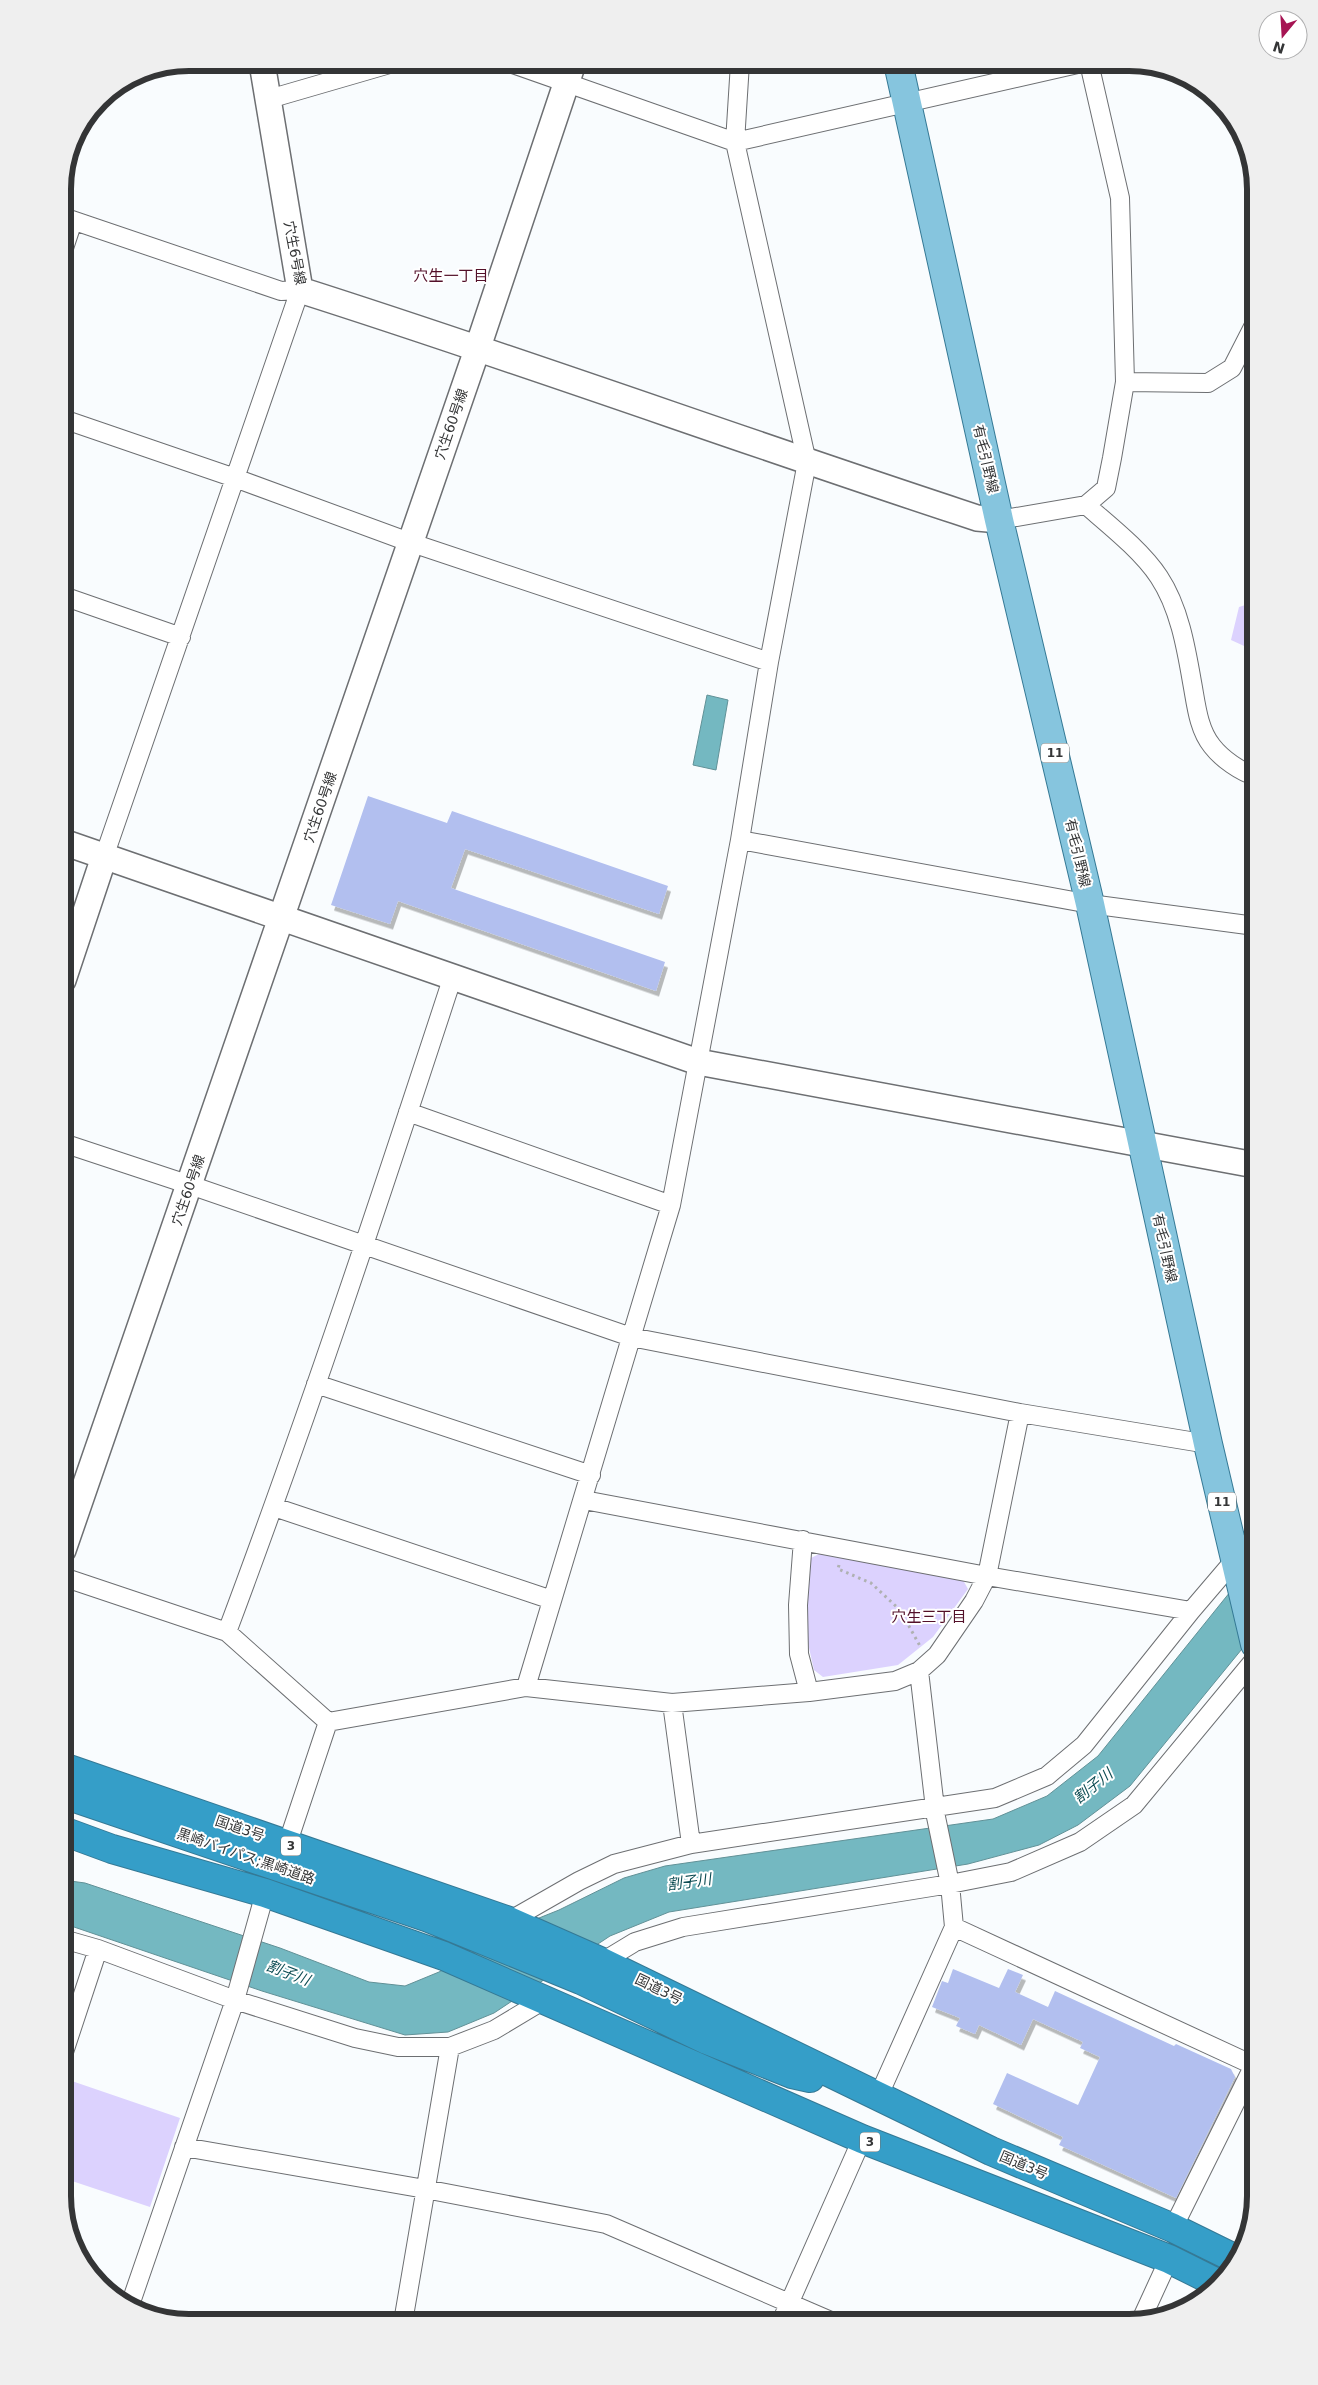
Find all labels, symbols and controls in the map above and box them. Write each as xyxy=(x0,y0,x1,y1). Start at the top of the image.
north arrow xyxy=(1258,10,1308,60)
text: N xyxy=(1271,38,1287,57)
street label: 穴生6号線 xyxy=(281,220,309,286)
district label: 穴生一丁目 xyxy=(413,267,489,285)
street label: 穴生60号線 xyxy=(431,386,471,462)
street label: 有毛引野線 xyxy=(970,423,1002,495)
road number: 11 xyxy=(1041,744,1069,762)
street label: 穴生60号線 xyxy=(300,769,340,845)
street label: 有毛引野線 xyxy=(1062,817,1094,889)
street label: 穴生60号線 xyxy=(168,1152,208,1228)
street label: 有毛引野線 xyxy=(1150,1212,1180,1284)
road number: 11 xyxy=(1208,1492,1236,1511)
district label: 穴生三丁目 xyxy=(891,1608,967,1626)
water label: 割子川 xyxy=(1070,1764,1118,1807)
street label: 国道3号 xyxy=(213,1812,267,1844)
street label: 黒崎バイパス;黒崎道路 xyxy=(175,1825,317,1887)
road number: 3 xyxy=(281,1836,301,1855)
water label: 割子川 xyxy=(665,1870,715,1894)
water label: 割子川 xyxy=(264,1957,314,1990)
street label: 国道3号 xyxy=(633,1971,685,2007)
road number: 3 xyxy=(860,2132,880,2152)
street label: 国道3号 xyxy=(997,2148,1051,2182)

